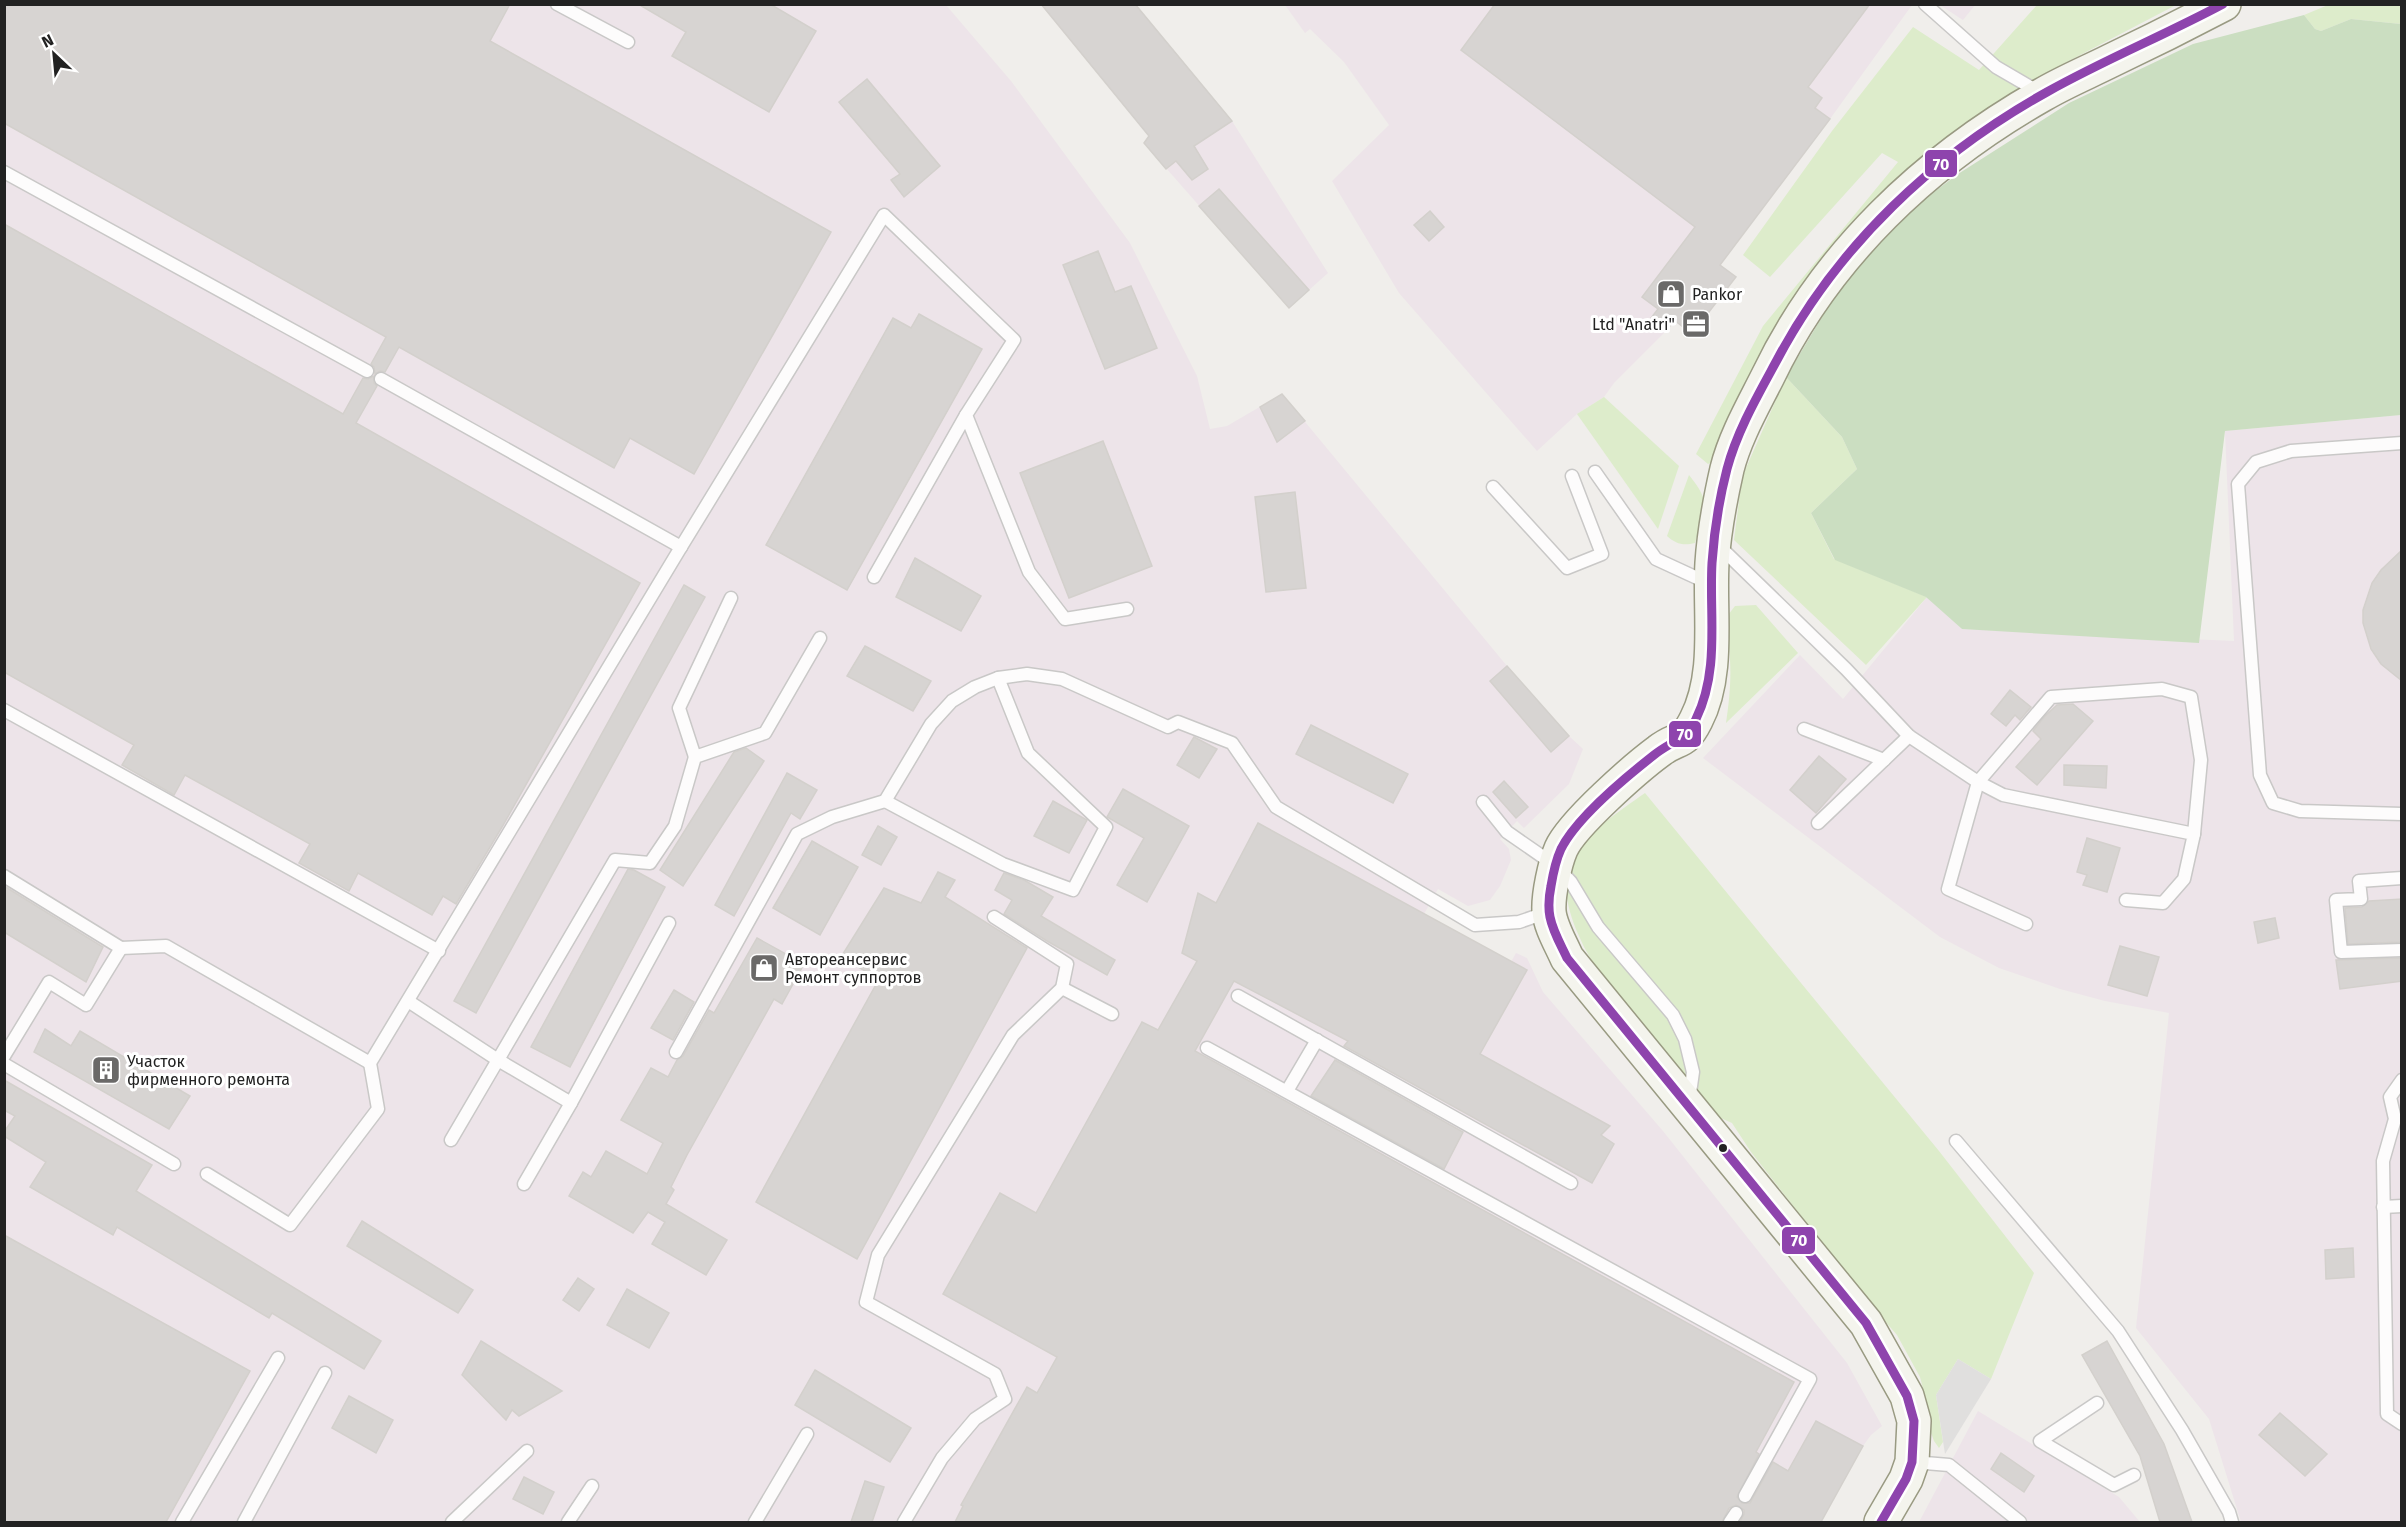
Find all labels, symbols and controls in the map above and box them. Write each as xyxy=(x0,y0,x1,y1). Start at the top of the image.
north arrow xyxy=(24,24,84,84)
text: N xyxy=(39,30,57,52)
line badge: 70 xyxy=(1924,149,1958,178)
text: 70 xyxy=(1933,155,1949,174)
shop icon: Pankor xyxy=(1655,278,1687,310)
place label: Pankor xyxy=(1692,285,1743,304)
office icon: Ltd "Anatri" xyxy=(1680,308,1712,340)
place label: Ltd "Anatri" xyxy=(1592,315,1675,334)
line badge: 70 xyxy=(1668,720,1702,748)
text: 70 xyxy=(1677,725,1693,744)
place label: Автореансервис Ремонт суппортов xyxy=(785,950,922,987)
shop icon: Автореансервис Ремонт суппортов xyxy=(748,952,780,984)
place label: Участок фирменного ремонта xyxy=(127,1052,290,1089)
building icon: Участок фирменного ремонта xyxy=(90,1054,122,1086)
unlabelled marker xyxy=(1717,1142,1729,1154)
line badge: 70 xyxy=(1781,1226,1816,1255)
text: 70 xyxy=(1791,1231,1807,1250)

